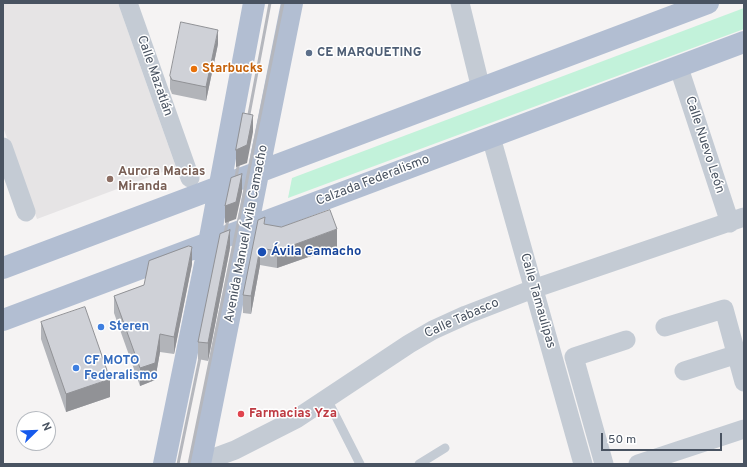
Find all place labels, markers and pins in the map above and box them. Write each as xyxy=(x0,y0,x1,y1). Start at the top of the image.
place label: CE MARQUETING xyxy=(317,45,422,61)
marker: CE MARQUETING xyxy=(304,48,314,58)
place label: Starbucks xyxy=(202,61,263,77)
marker: Starbucks xyxy=(189,64,199,74)
place label: Aurora Macias Miranda xyxy=(118,164,205,195)
marker: Aurora Macias Miranda xyxy=(105,174,115,184)
place label: Ávila Camacho xyxy=(271,244,361,260)
marker: Ávila Camacho xyxy=(256,246,268,258)
place label: Steren xyxy=(109,319,149,335)
marker: Steren xyxy=(96,322,106,332)
place label: CF MOTO Federalismo xyxy=(84,353,158,384)
marker: CF MOTO Federalismo xyxy=(71,363,81,373)
place label: Farmacias Yza xyxy=(249,406,337,422)
marker: Farmacias Yza xyxy=(236,409,246,419)

